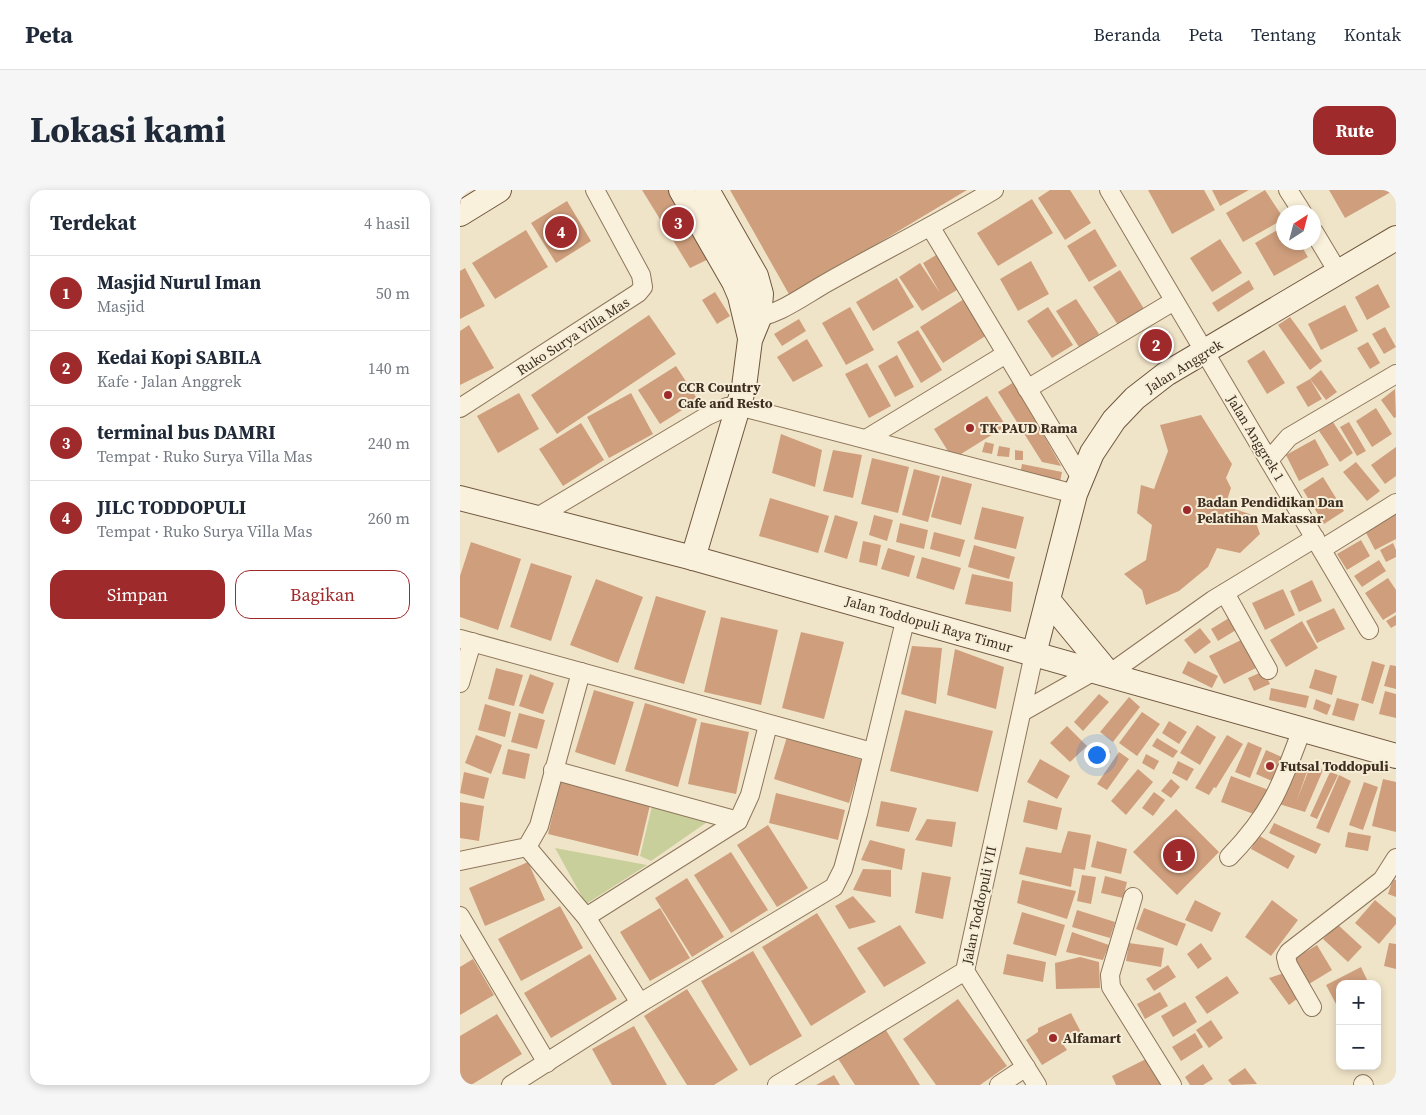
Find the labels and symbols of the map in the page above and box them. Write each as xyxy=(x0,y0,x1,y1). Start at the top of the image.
pin: 3 xyxy=(662,204,694,242)
north arrow xyxy=(1276,205,1321,250)
pin: 4 xyxy=(545,213,577,251)
street label: Ruko Surya Villa Mas xyxy=(513,292,633,380)
pin: 2 xyxy=(1140,326,1172,364)
street label: Jalan Anggrek xyxy=(1141,334,1227,398)
place label: CCR Country Cafe and Resto xyxy=(678,377,773,413)
marker: CCR Country Cafe and Resto xyxy=(662,389,674,401)
street label: Jalan Anggrek 1 xyxy=(1222,390,1290,485)
place label: TK PAUD Rama xyxy=(980,418,1078,438)
marker: TK PAUD Rama xyxy=(964,422,976,434)
place label: Badan Pendidikan Dan Pelatihan Makassar xyxy=(1197,492,1344,528)
marker: Badan Pendidikan Dan Pelatihan Makassar xyxy=(1181,504,1193,516)
street label: Jalan Toddopuli Raya Timur xyxy=(842,590,1015,658)
your location xyxy=(1084,742,1110,768)
place label: Futsal Toddopuli xyxy=(1280,756,1389,776)
marker: Futsal Toddopuli xyxy=(1264,760,1276,772)
pin: 1 xyxy=(1163,836,1195,874)
street label: Jalan Toddopuli VII xyxy=(957,844,1001,967)
place label: Alfamart xyxy=(1063,1028,1122,1048)
marker: Alfamart xyxy=(1047,1032,1059,1044)

